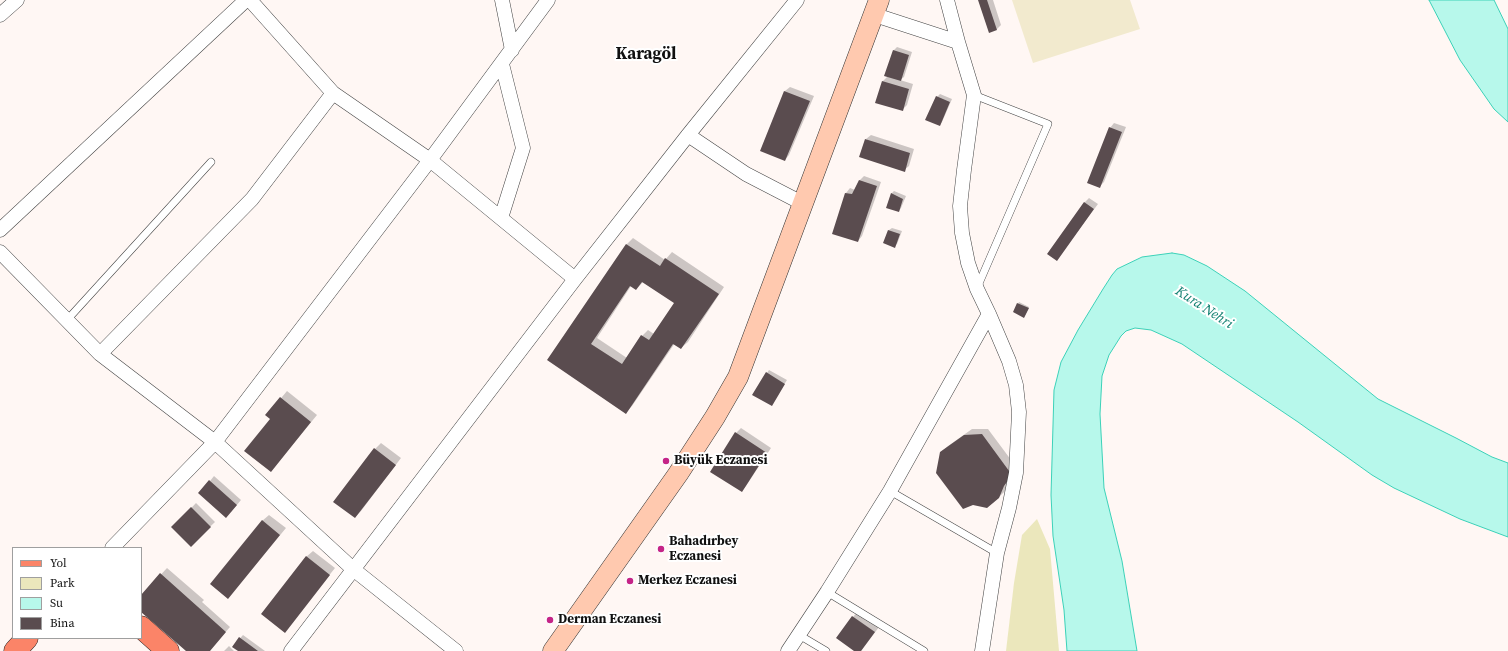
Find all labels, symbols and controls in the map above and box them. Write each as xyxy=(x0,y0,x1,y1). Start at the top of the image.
district label: Karagöl xyxy=(615,45,677,65)
water label: Kura Nehri xyxy=(1172,283,1236,333)
place label: Büyük Eczanesi xyxy=(674,453,767,469)
marker: Büyük Eczanesi xyxy=(661,456,671,466)
place label: Bahadırbey Eczanesi xyxy=(669,534,738,565)
marker: Bahadırbey Eczanesi xyxy=(656,544,666,554)
legend xyxy=(12,547,142,639)
text: Yol xyxy=(50,555,67,571)
place label: Merkez Eczanesi xyxy=(638,573,737,589)
text: Park xyxy=(50,575,75,591)
marker: Merkez Eczanesi xyxy=(625,576,635,586)
text: Su xyxy=(50,595,63,611)
place label: Derman Eczanesi xyxy=(558,612,661,628)
text: Bina xyxy=(50,615,75,631)
marker: Derman Eczanesi xyxy=(545,615,555,625)

